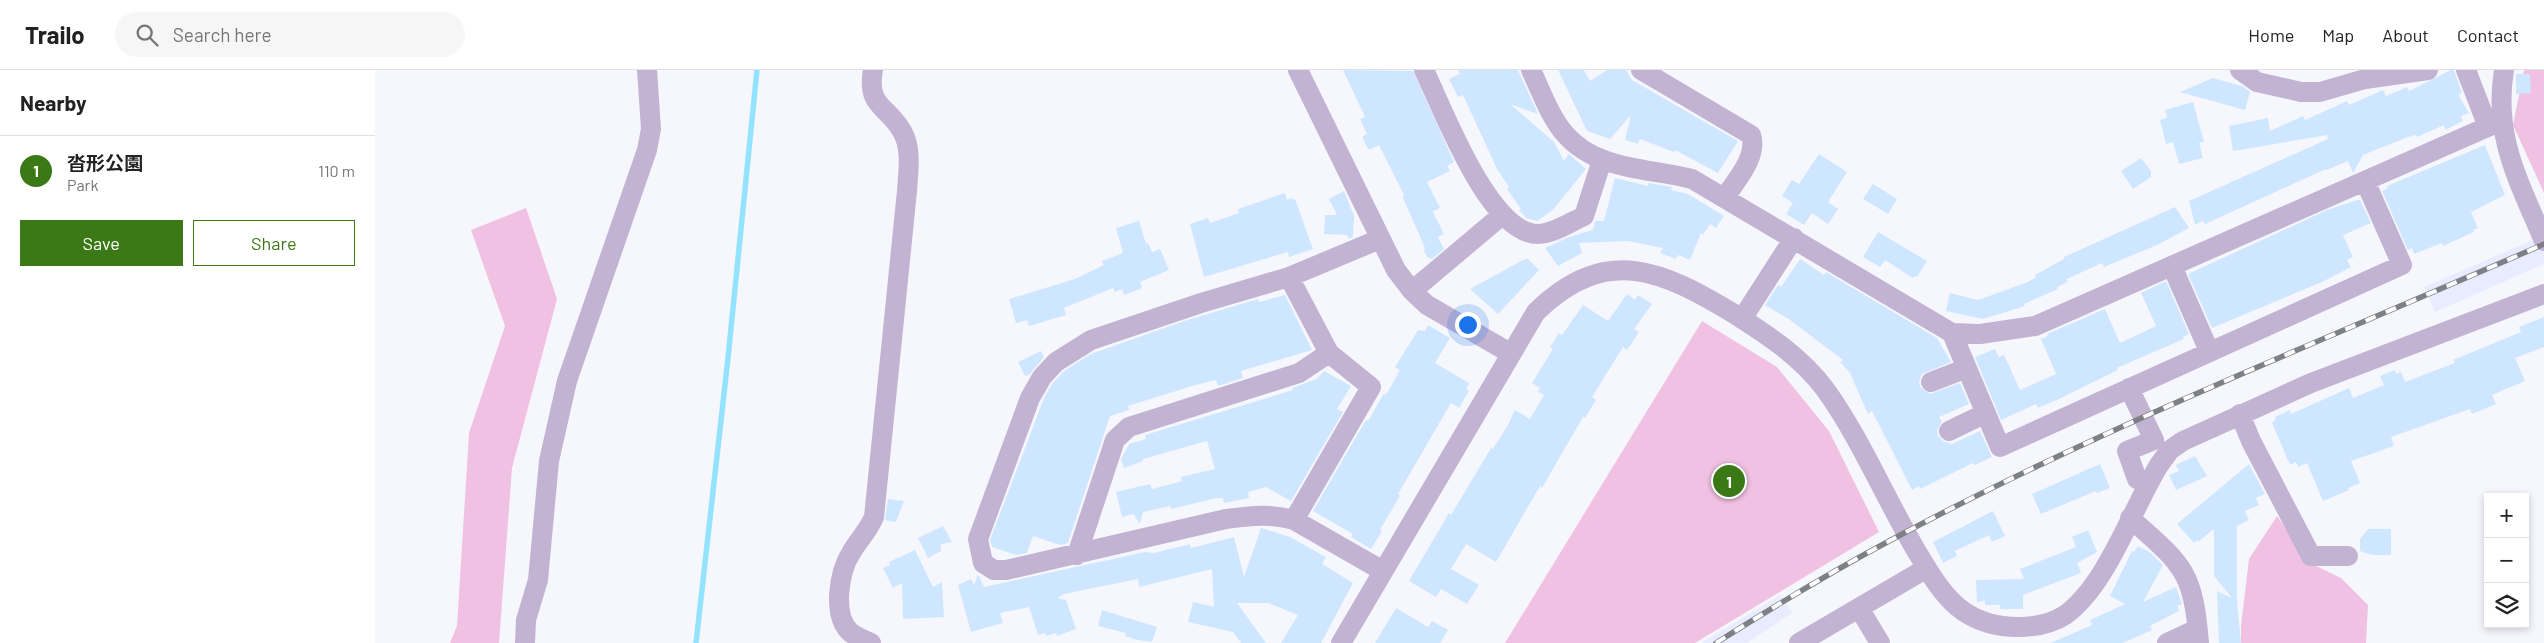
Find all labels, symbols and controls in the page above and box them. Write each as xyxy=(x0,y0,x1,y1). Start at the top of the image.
search box xyxy=(115,12,465,57)
text: Trailo xyxy=(25,20,85,49)
icon: search xyxy=(133,21,161,49)
text: Search here xyxy=(173,23,272,46)
text: Home xyxy=(2248,24,2294,46)
text: Map xyxy=(2322,24,2354,46)
text: About xyxy=(2382,24,2429,46)
text: Contact xyxy=(2457,24,2519,46)
text: Nearby xyxy=(20,90,86,115)
text: 沓形公園 xyxy=(67,151,143,174)
text: 1 xyxy=(33,161,39,180)
text: 110 m xyxy=(318,161,355,180)
text: Park xyxy=(67,175,98,194)
button: Save xyxy=(20,220,183,266)
button: Share xyxy=(193,220,355,266)
your location xyxy=(1455,312,1481,338)
pin: 1 xyxy=(1713,462,1745,500)
map controls xyxy=(2484,493,2529,628)
button: + xyxy=(2484,493,2529,538)
button: − xyxy=(2484,538,2529,583)
button: layers xyxy=(2484,583,2529,628)

